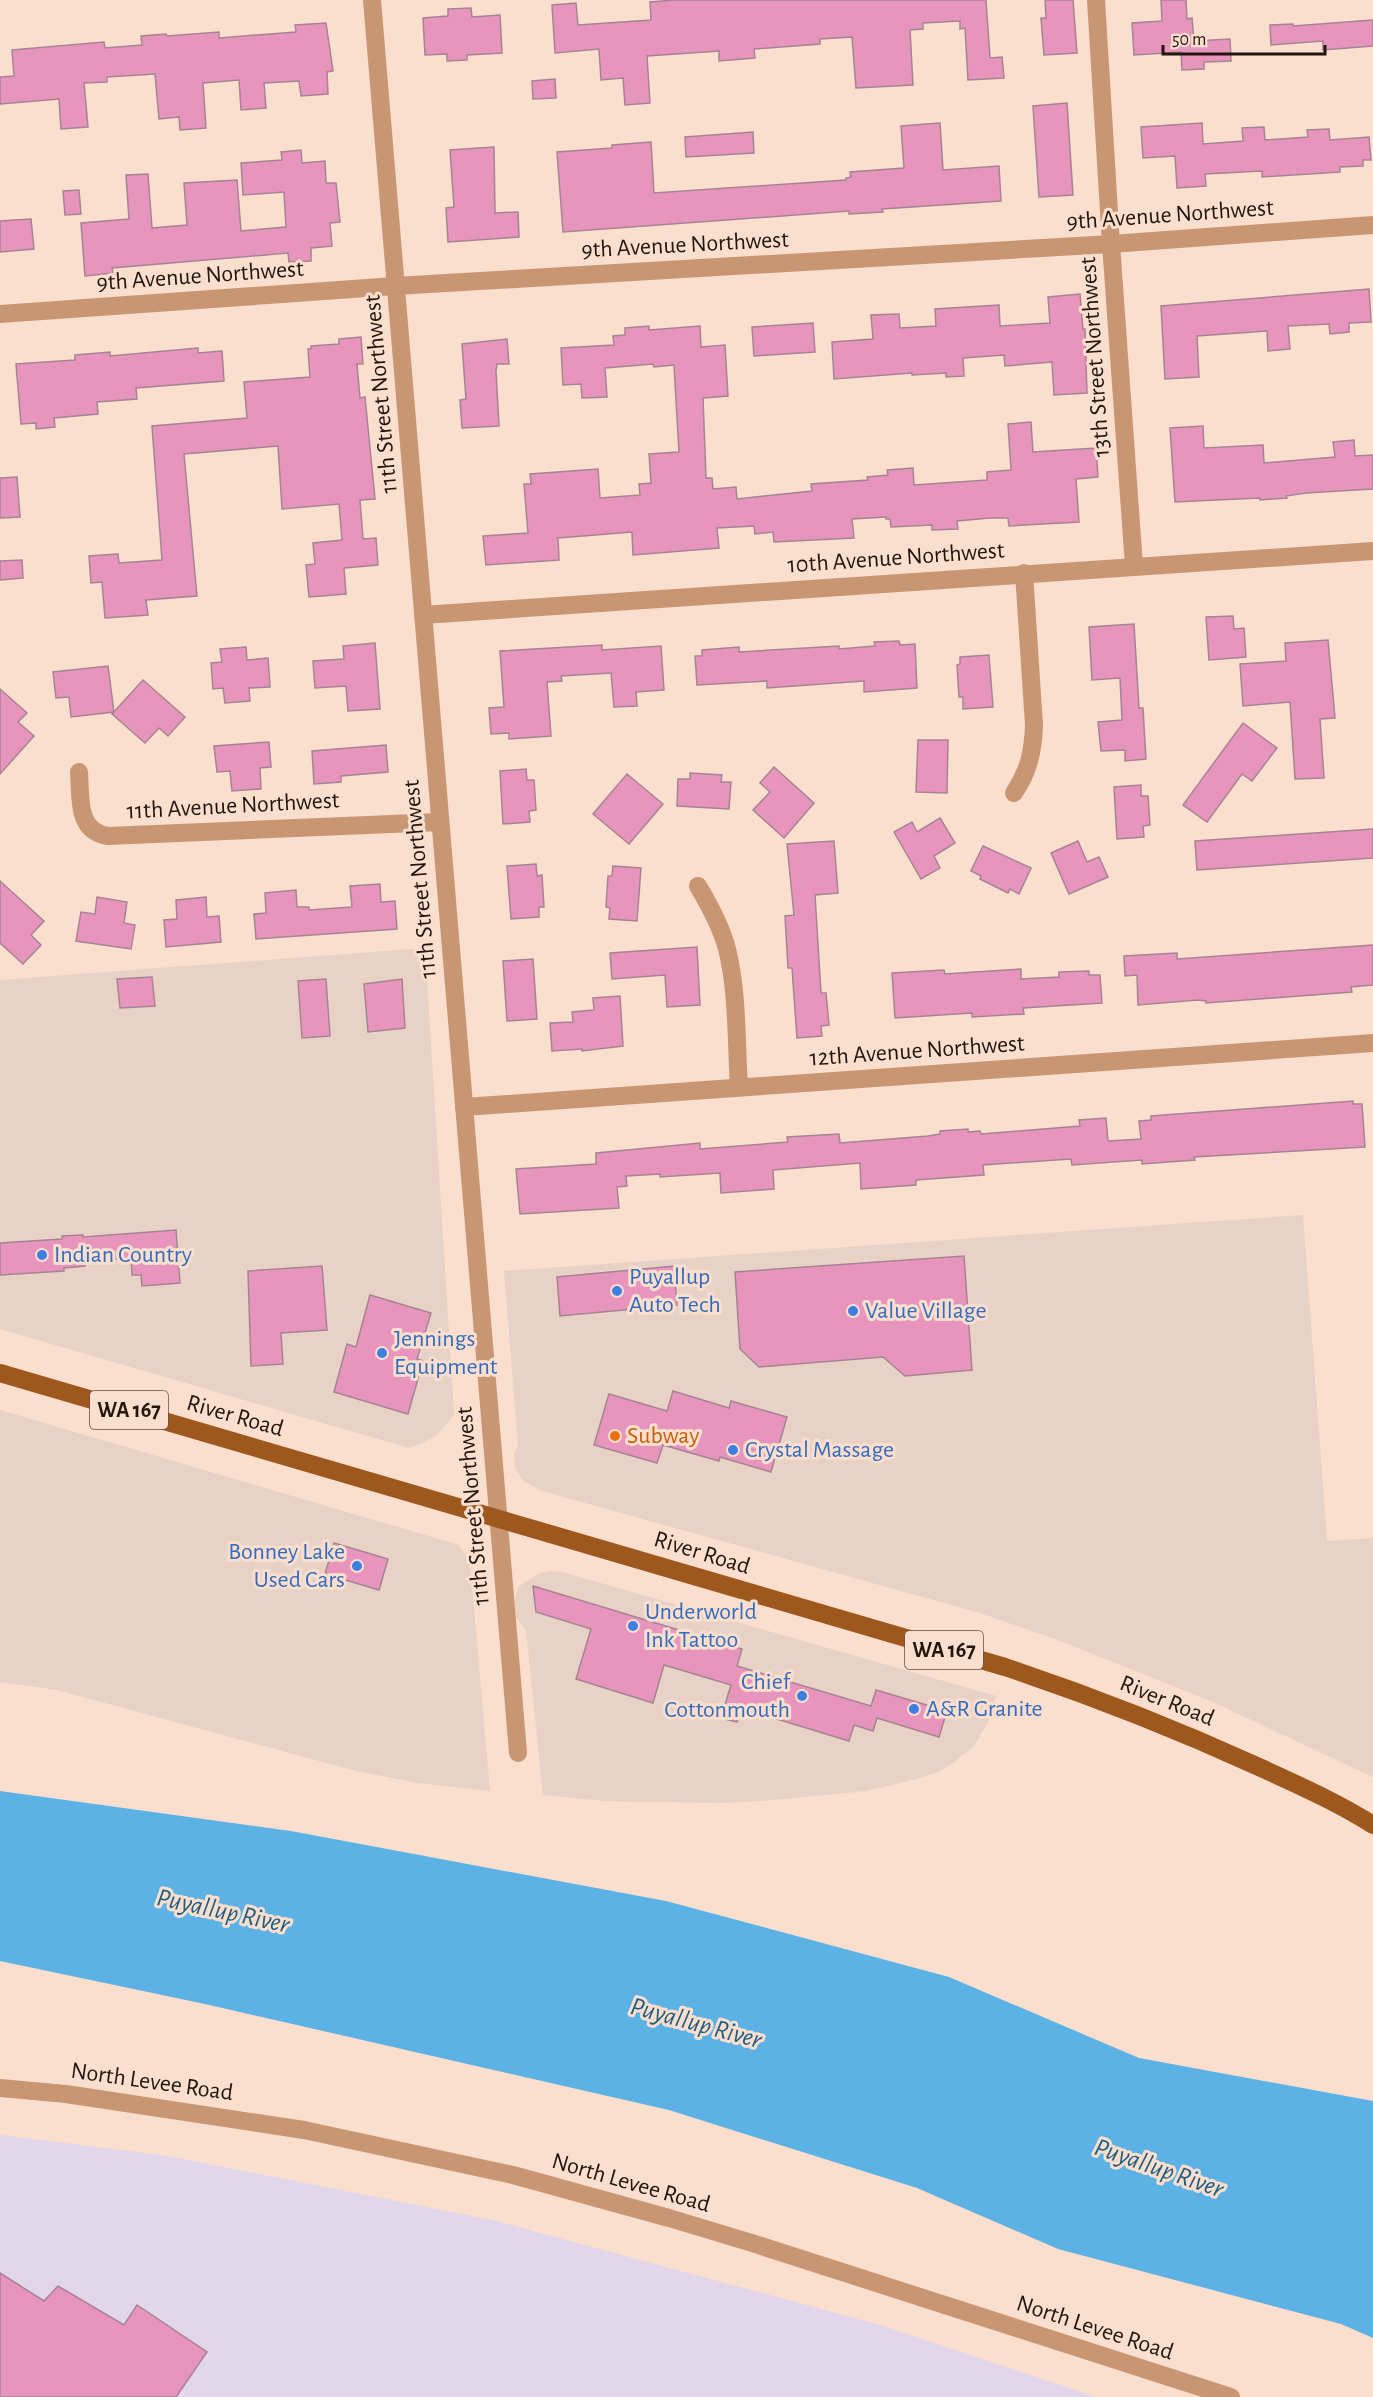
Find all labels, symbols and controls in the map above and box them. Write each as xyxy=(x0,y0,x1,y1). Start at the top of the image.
scale bar xyxy=(1163,18,1325,56)
text: 50 m xyxy=(1172,31,1206,49)
street label: 9th Avenue Northwest xyxy=(1066,196,1275,234)
street label: 9th Avenue Northwest xyxy=(581,228,790,262)
street label: 13th Street Northwest xyxy=(1076,256,1114,458)
street label: 9th Avenue Northwest xyxy=(96,257,305,295)
street label: 11th Street Northwest xyxy=(360,293,402,494)
street label: 10th Avenue Northwest xyxy=(787,538,1006,578)
street label: 11th Street Northwest xyxy=(399,778,441,979)
street label: 11th Avenue Northwest xyxy=(126,788,340,824)
street label: 12th Avenue Northwest xyxy=(809,1031,1026,1070)
place label: Indian Country xyxy=(54,1243,192,1267)
marker: Indian Country xyxy=(35,1248,49,1262)
place label: Puyallup Auto Tech xyxy=(629,1265,721,1317)
marker: Puyallup Auto Tech xyxy=(610,1284,624,1298)
place label: Value Village xyxy=(865,1299,987,1323)
marker: Value Village xyxy=(846,1304,860,1318)
place label: Jennings Equipment xyxy=(394,1327,498,1379)
marker: Jennings Equipment xyxy=(375,1346,389,1360)
road number: WA 167 xyxy=(90,1391,168,1429)
street label: River Road xyxy=(184,1391,286,1441)
street label: 11th Street Northwest xyxy=(452,1405,494,1606)
place label: Subway xyxy=(627,1424,699,1448)
marker: Subway xyxy=(608,1429,622,1443)
place label: Crystal Massage xyxy=(745,1438,894,1462)
marker: Crystal Massage xyxy=(726,1443,740,1457)
street label: River Road xyxy=(651,1527,753,1579)
place label: Bonney Lake Used Cars xyxy=(228,1540,345,1592)
marker: Bonney Lake Used Cars xyxy=(350,1559,364,1573)
place label: Underworld Ink Tattoo xyxy=(645,1600,757,1652)
marker: Underworld Ink Tattoo xyxy=(626,1619,640,1633)
road number: WA 167 xyxy=(905,1631,983,1669)
place label: Chief Cottonmouth xyxy=(664,1670,792,1722)
street label: River Road xyxy=(1116,1671,1218,1731)
marker: Chief Cottonmouth xyxy=(795,1689,809,1703)
place label: A&R Granite xyxy=(926,1697,1043,1721)
marker: A&R Granite xyxy=(907,1702,921,1716)
water label: Puyallup River xyxy=(154,1884,293,1938)
water label: Puyallup River xyxy=(628,1993,766,2053)
street label: North Levee Road xyxy=(69,2059,235,2105)
water label: Puyallup River xyxy=(1091,2134,1228,2203)
street label: North Levee Road xyxy=(549,2149,713,2217)
street label: North Levee Road xyxy=(1013,2291,1177,2365)

